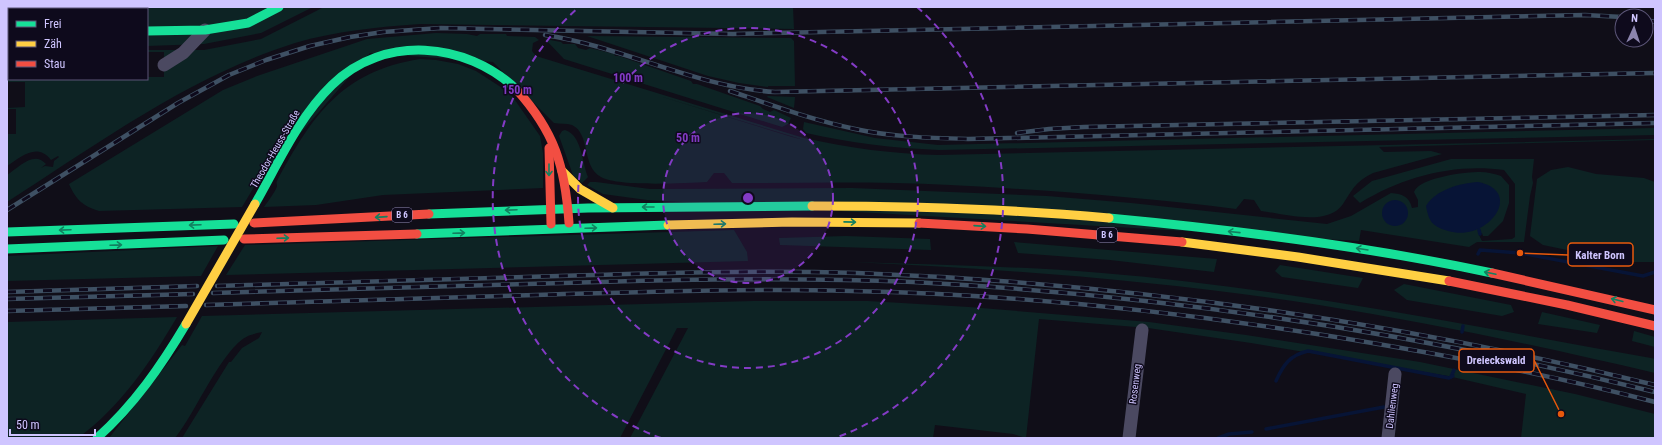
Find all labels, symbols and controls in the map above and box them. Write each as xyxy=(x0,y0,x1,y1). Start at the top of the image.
legend xyxy=(8,8,148,80)
north arrow xyxy=(1614,8,1654,48)
text: N xyxy=(1631,12,1638,25)
text: Frei xyxy=(44,17,62,31)
text: Zäh xyxy=(44,37,62,51)
text: Stau xyxy=(44,57,66,71)
text: 100 m xyxy=(613,71,643,85)
text: 150 m xyxy=(502,83,532,97)
street label: Theodor-Heuss-Straße xyxy=(248,108,302,190)
text: 50 m xyxy=(676,131,700,145)
one-way arrow xyxy=(546,163,553,176)
centre of rings xyxy=(741,191,755,205)
one-way arrow xyxy=(642,203,655,211)
one-way arrow xyxy=(505,207,518,214)
road number: B 6 xyxy=(392,208,412,222)
one-way arrow xyxy=(375,214,388,221)
one-way arrow xyxy=(843,219,856,226)
one-way arrow xyxy=(713,220,726,227)
one-way arrow xyxy=(189,221,202,229)
one-way arrow xyxy=(973,223,986,230)
one-way arrow xyxy=(584,224,597,231)
one-way arrow xyxy=(59,226,72,234)
road number: B 6 xyxy=(1097,228,1117,242)
one-way arrow xyxy=(1227,228,1240,236)
one-way arrow xyxy=(452,229,465,236)
one-way arrow xyxy=(276,234,289,242)
one-way arrow xyxy=(109,241,122,248)
callout: Kalter Born xyxy=(1568,243,1633,266)
one-way arrow xyxy=(1356,245,1369,253)
text: Kalter Born xyxy=(1575,249,1625,262)
one-way arrow xyxy=(1484,268,1497,276)
one-way arrow xyxy=(1611,296,1624,303)
callout: Dreieckswald xyxy=(1459,349,1534,372)
text: Dreieckswald xyxy=(1467,354,1525,367)
street label: Rosenweg xyxy=(1127,363,1143,405)
street label: Dahlienweg xyxy=(1384,383,1400,429)
scale bar xyxy=(10,411,95,437)
text: 50 m xyxy=(16,418,40,432)

